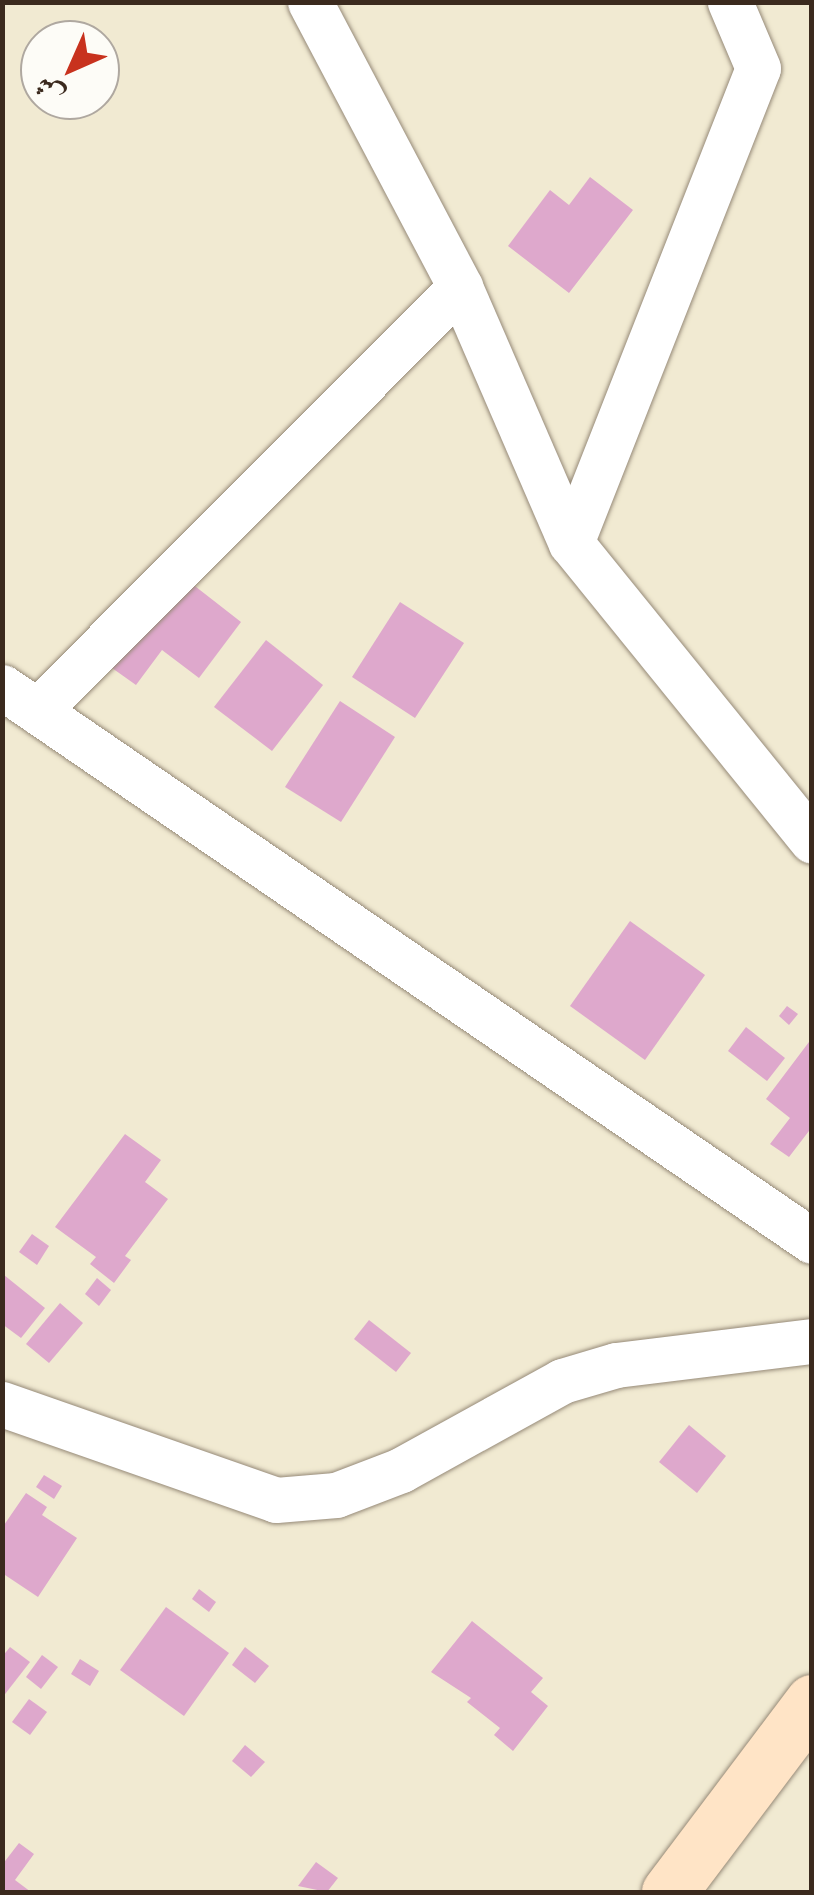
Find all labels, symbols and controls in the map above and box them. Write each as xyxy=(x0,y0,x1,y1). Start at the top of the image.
north arrow xyxy=(20,20,120,120)
text: ش xyxy=(28,68,72,112)

